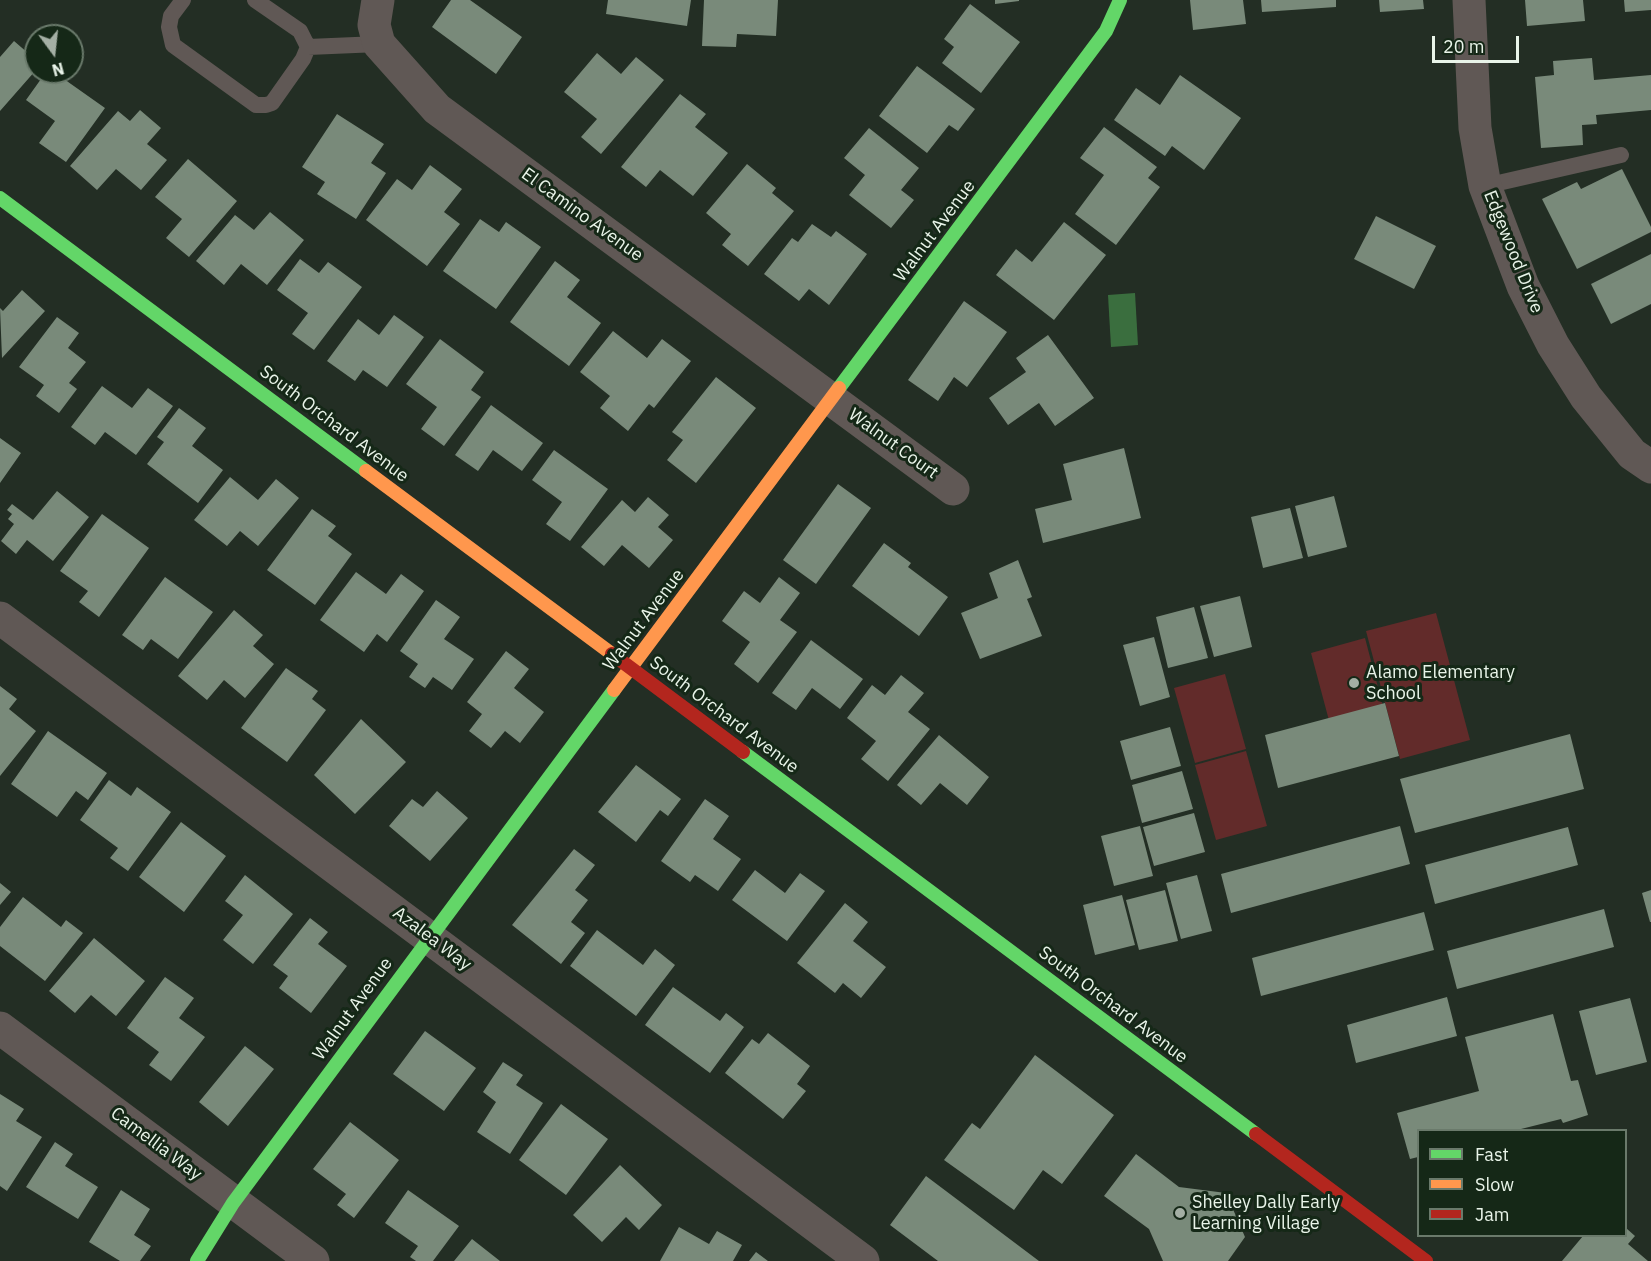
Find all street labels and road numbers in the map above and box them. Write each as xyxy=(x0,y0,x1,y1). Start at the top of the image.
street label: El Camino Avenue xyxy=(517,164,647,266)
street label: Walnut Avenue xyxy=(890,176,980,286)
street label: Edgewood Drive xyxy=(1479,188,1547,316)
street label: South Orchard Avenue xyxy=(255,361,413,487)
street label: Walnut Court xyxy=(844,404,942,484)
street label: Walnut Avenue xyxy=(599,565,689,675)
street label: South Orchard Avenue xyxy=(645,652,803,778)
street label: Azalea Way xyxy=(388,902,476,976)
street label: South Orchard Avenue xyxy=(1034,942,1192,1068)
street label: Walnut Avenue xyxy=(309,954,397,1064)
street label: Camellia Way xyxy=(106,1103,206,1185)

